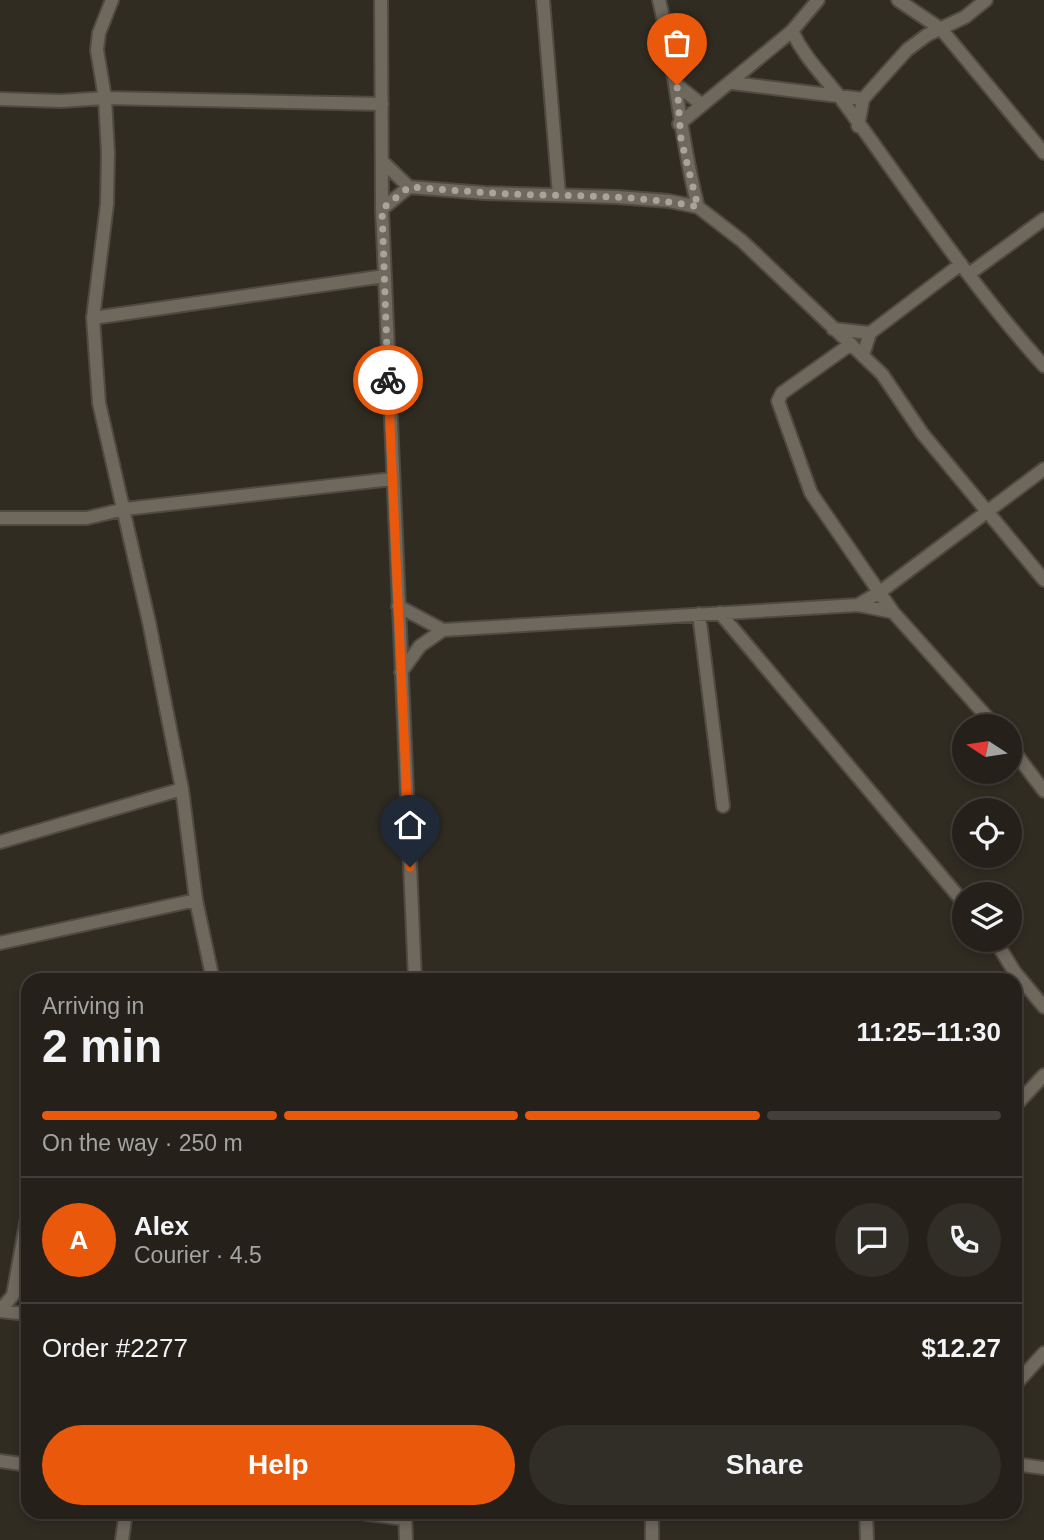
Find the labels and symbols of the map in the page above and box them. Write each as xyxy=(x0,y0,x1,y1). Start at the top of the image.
pin xyxy=(647,13,707,85)
courier xyxy=(353,345,423,415)
north arrow xyxy=(952,714,1022,784)
pin xyxy=(380,795,440,867)

